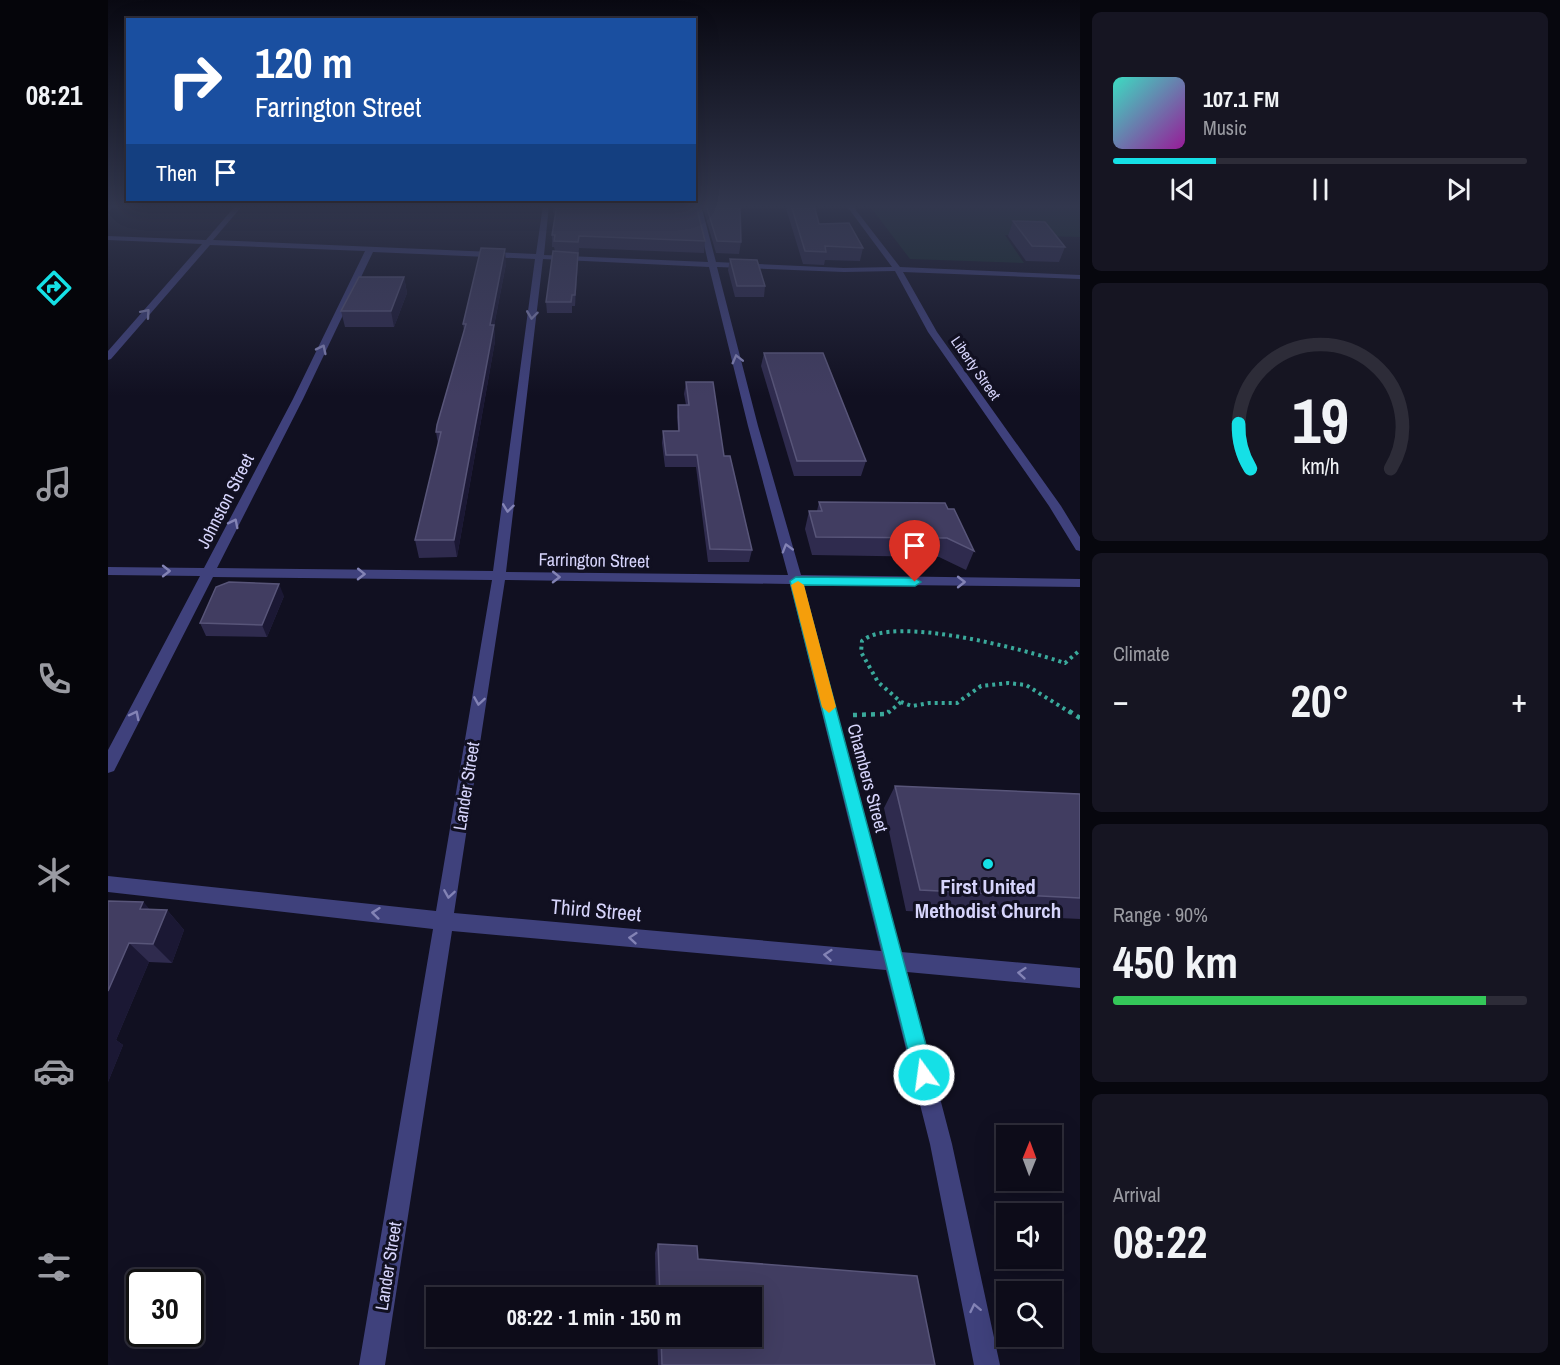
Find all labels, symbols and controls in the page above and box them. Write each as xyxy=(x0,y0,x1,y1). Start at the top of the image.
text: 120 m xyxy=(255,35,353,91)
icon: right xyxy=(156,42,234,120)
text: 08:21 xyxy=(26,77,82,113)
text: 107.1 FM xyxy=(1203,84,1279,114)
text: Farrington Street xyxy=(255,89,421,125)
text: Music xyxy=(1203,114,1247,141)
icon: arrive xyxy=(209,156,242,189)
text: Then xyxy=(156,158,197,188)
icon: previous xyxy=(1166,173,1199,206)
icon: pause xyxy=(1304,173,1337,206)
icon: next xyxy=(1442,173,1475,206)
icon: directions xyxy=(33,267,75,309)
one-way arrow xyxy=(139,309,150,320)
one-way arrow xyxy=(527,310,539,319)
street label: Liberty Street xyxy=(946,332,1006,405)
one-way arrow xyxy=(315,344,327,355)
one-way arrow xyxy=(731,355,744,365)
text: 19 xyxy=(1292,378,1348,462)
street label: Johnston Street xyxy=(190,449,260,553)
text: km/h xyxy=(1301,452,1339,481)
icon: music xyxy=(33,463,75,505)
one-way arrow xyxy=(502,504,514,513)
one-way arrow xyxy=(227,518,238,529)
pin xyxy=(889,520,940,582)
icon: arrive xyxy=(898,529,931,562)
one-way arrow xyxy=(782,543,794,554)
street label: Farrington Street xyxy=(538,547,650,573)
one-way arrow xyxy=(162,565,171,577)
one-way arrow xyxy=(357,568,366,580)
one-way arrow xyxy=(552,571,561,583)
one-way arrow xyxy=(957,576,966,588)
text: Climate xyxy=(1113,640,1170,667)
icon: phone xyxy=(33,658,75,700)
text: 20° xyxy=(1290,670,1350,731)
text: − xyxy=(1113,678,1129,722)
text: + xyxy=(1511,678,1527,722)
one-way arrow xyxy=(474,696,486,706)
one-way arrow xyxy=(128,710,139,721)
street label: Chambers Street xyxy=(841,721,895,835)
street label: Lander Street xyxy=(447,740,485,832)
icon: climate xyxy=(33,854,75,896)
marker: First United Methodist Church xyxy=(981,857,995,871)
place label: First United Methodist Church xyxy=(915,872,1061,925)
one-way arrow xyxy=(443,889,455,898)
street label: Third Street xyxy=(549,892,643,928)
text: Range · 90% xyxy=(1113,901,1208,928)
one-way arrow xyxy=(372,908,381,920)
text: 450 km xyxy=(1113,931,1238,992)
one-way arrow xyxy=(629,932,638,945)
one-way arrow xyxy=(823,949,832,962)
one-way arrow xyxy=(1017,967,1026,980)
position arrow xyxy=(892,1043,956,1107)
icon: car xyxy=(33,1050,75,1092)
north arrow xyxy=(996,1125,1062,1191)
map controls xyxy=(996,1125,1062,1347)
text: Arrival xyxy=(1113,1181,1160,1208)
button: sound xyxy=(996,1203,1062,1269)
text: 08:22 xyxy=(1113,1211,1207,1272)
street label: Lander Street xyxy=(369,1220,407,1312)
icon: filters xyxy=(33,1246,75,1288)
speed limit sign: 30 xyxy=(126,1269,204,1347)
button: search xyxy=(996,1281,1062,1347)
text: 08:22 · 1 min · 150 m xyxy=(507,1302,681,1332)
one-way arrow xyxy=(969,1303,982,1313)

